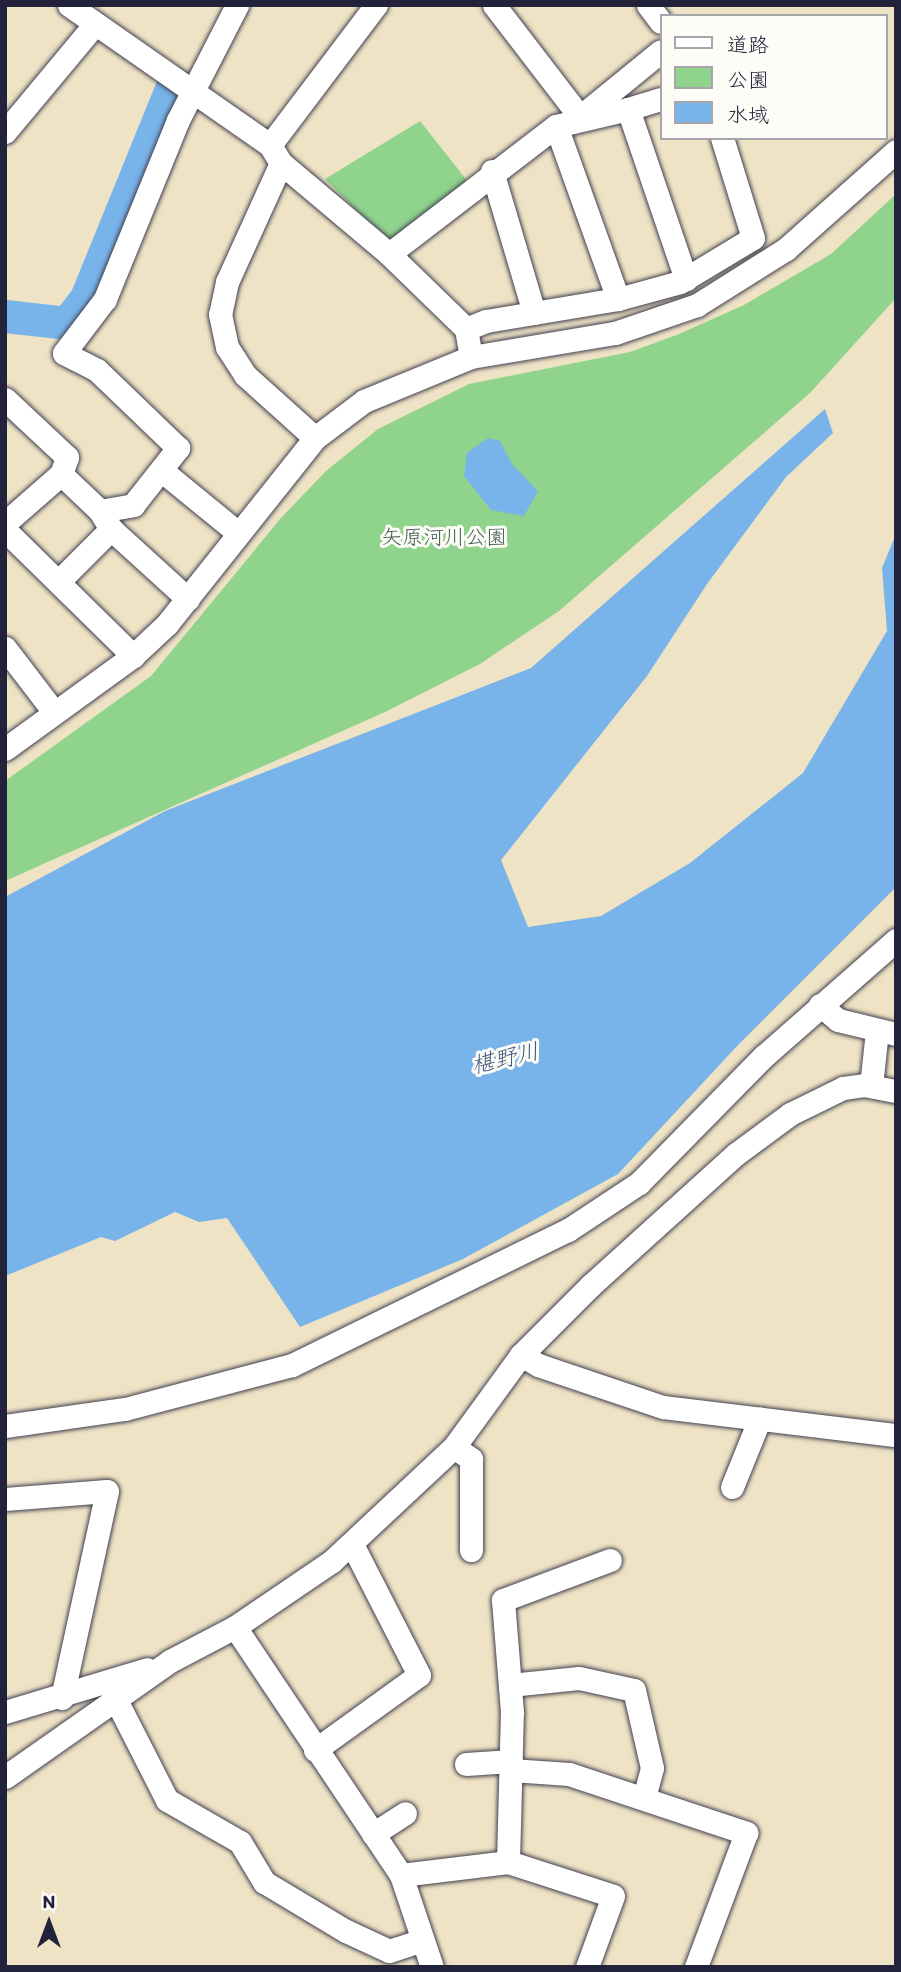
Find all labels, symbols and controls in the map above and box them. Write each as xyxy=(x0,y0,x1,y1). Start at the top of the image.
legend xyxy=(660,14,887,140)
text: 道路 xyxy=(727,32,769,57)
text: 公園 xyxy=(727,67,769,92)
text: 水域 xyxy=(727,102,769,127)
park label: 矢原河川公園 xyxy=(381,524,507,550)
water label: 椹野川 xyxy=(468,1037,542,1079)
north arrow xyxy=(14,1888,84,1958)
text: N xyxy=(43,1890,55,1913)

